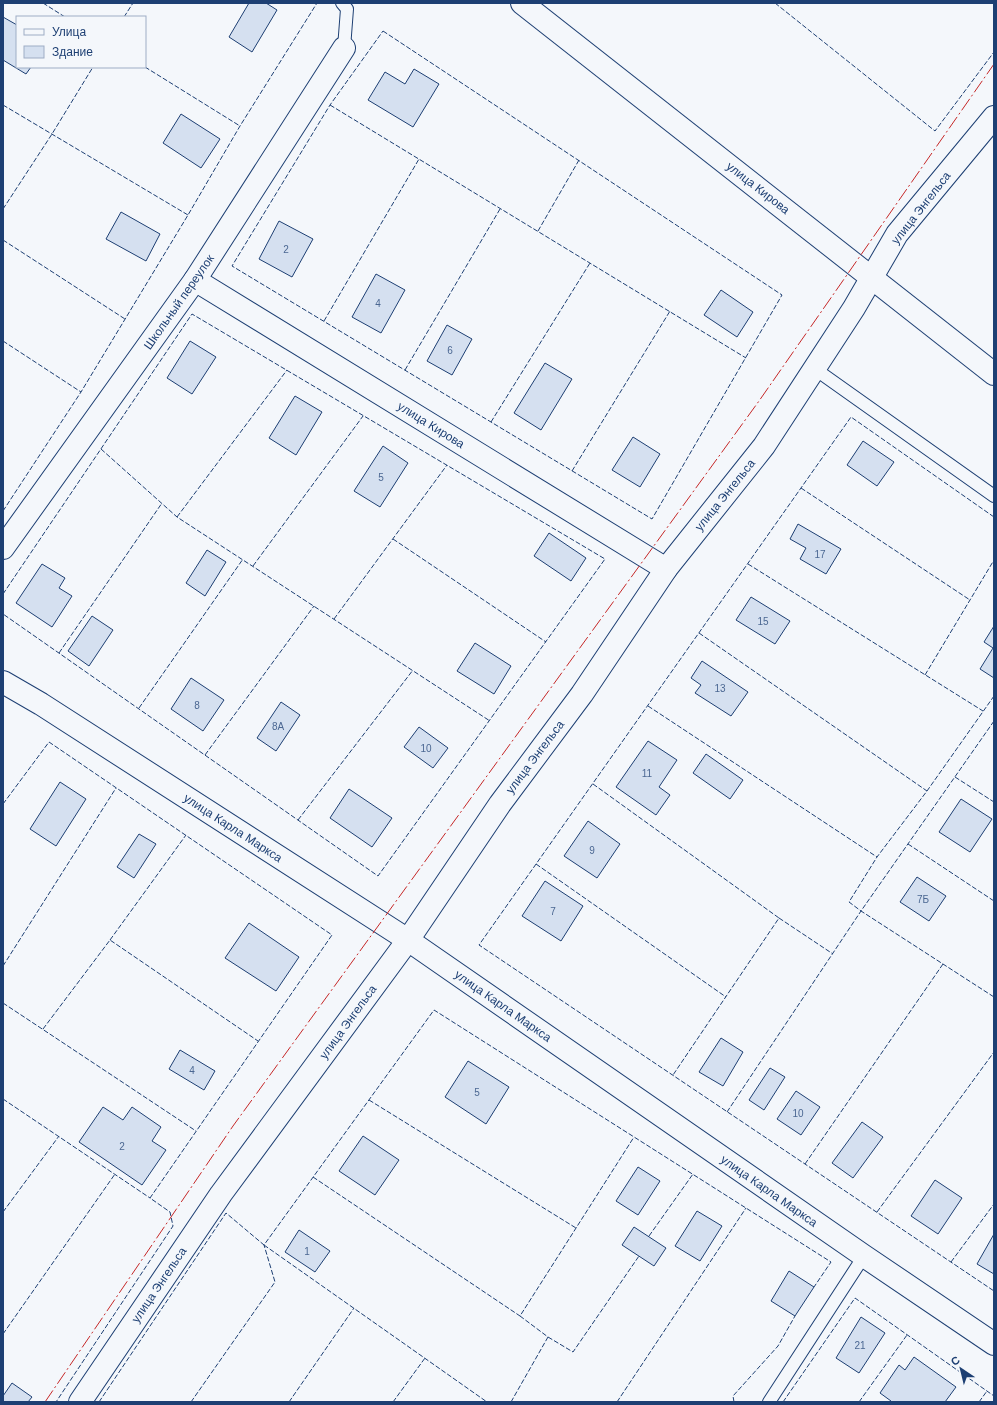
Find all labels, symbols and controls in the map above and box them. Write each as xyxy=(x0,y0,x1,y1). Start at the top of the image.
legend xyxy=(16,16,146,68)
text: Улица xyxy=(52,25,86,39)
text: Здание xyxy=(52,45,93,59)
street label: улица Кирова xyxy=(724,159,793,217)
street label: улица Энгельса xyxy=(888,169,954,247)
house number: 2 xyxy=(283,244,289,255)
street label: Школьный переулок xyxy=(141,251,217,352)
house number: 4 xyxy=(375,298,381,309)
house number: 6 xyxy=(447,345,453,356)
street label: улица Кирова xyxy=(395,399,467,451)
street label: улица Энгельса xyxy=(692,456,758,534)
house number: 5 xyxy=(378,472,384,483)
house number: 17 xyxy=(814,549,826,560)
house number: 15 xyxy=(757,616,769,627)
house number: 13 xyxy=(714,683,726,694)
house number: 8 xyxy=(194,700,200,711)
street label: улица Энгельса xyxy=(503,717,567,796)
house number: 8А xyxy=(272,721,284,732)
house number: 10 xyxy=(420,743,432,754)
house number: 11 xyxy=(642,768,653,779)
street label: улица Карла Маркса xyxy=(181,791,285,865)
house number: 9 xyxy=(589,845,595,856)
house number: 7Б xyxy=(917,894,929,905)
house number: 7 xyxy=(550,906,556,917)
street label: улица Карла Маркса xyxy=(452,967,554,1045)
street label: улица Энгельса xyxy=(317,982,380,1062)
house number: 4 xyxy=(189,1065,195,1076)
house number: 5 xyxy=(474,1087,480,1098)
house number: 10 xyxy=(792,1108,804,1119)
house number: 2 xyxy=(119,1141,125,1152)
street label: улица Карла Маркса xyxy=(718,1152,820,1230)
street label: улица Энгельса xyxy=(129,1244,190,1325)
house number: 1 xyxy=(304,1246,310,1257)
house number: 21 xyxy=(854,1340,866,1351)
north arrow xyxy=(941,1349,981,1389)
text: С xyxy=(949,1354,962,1368)

